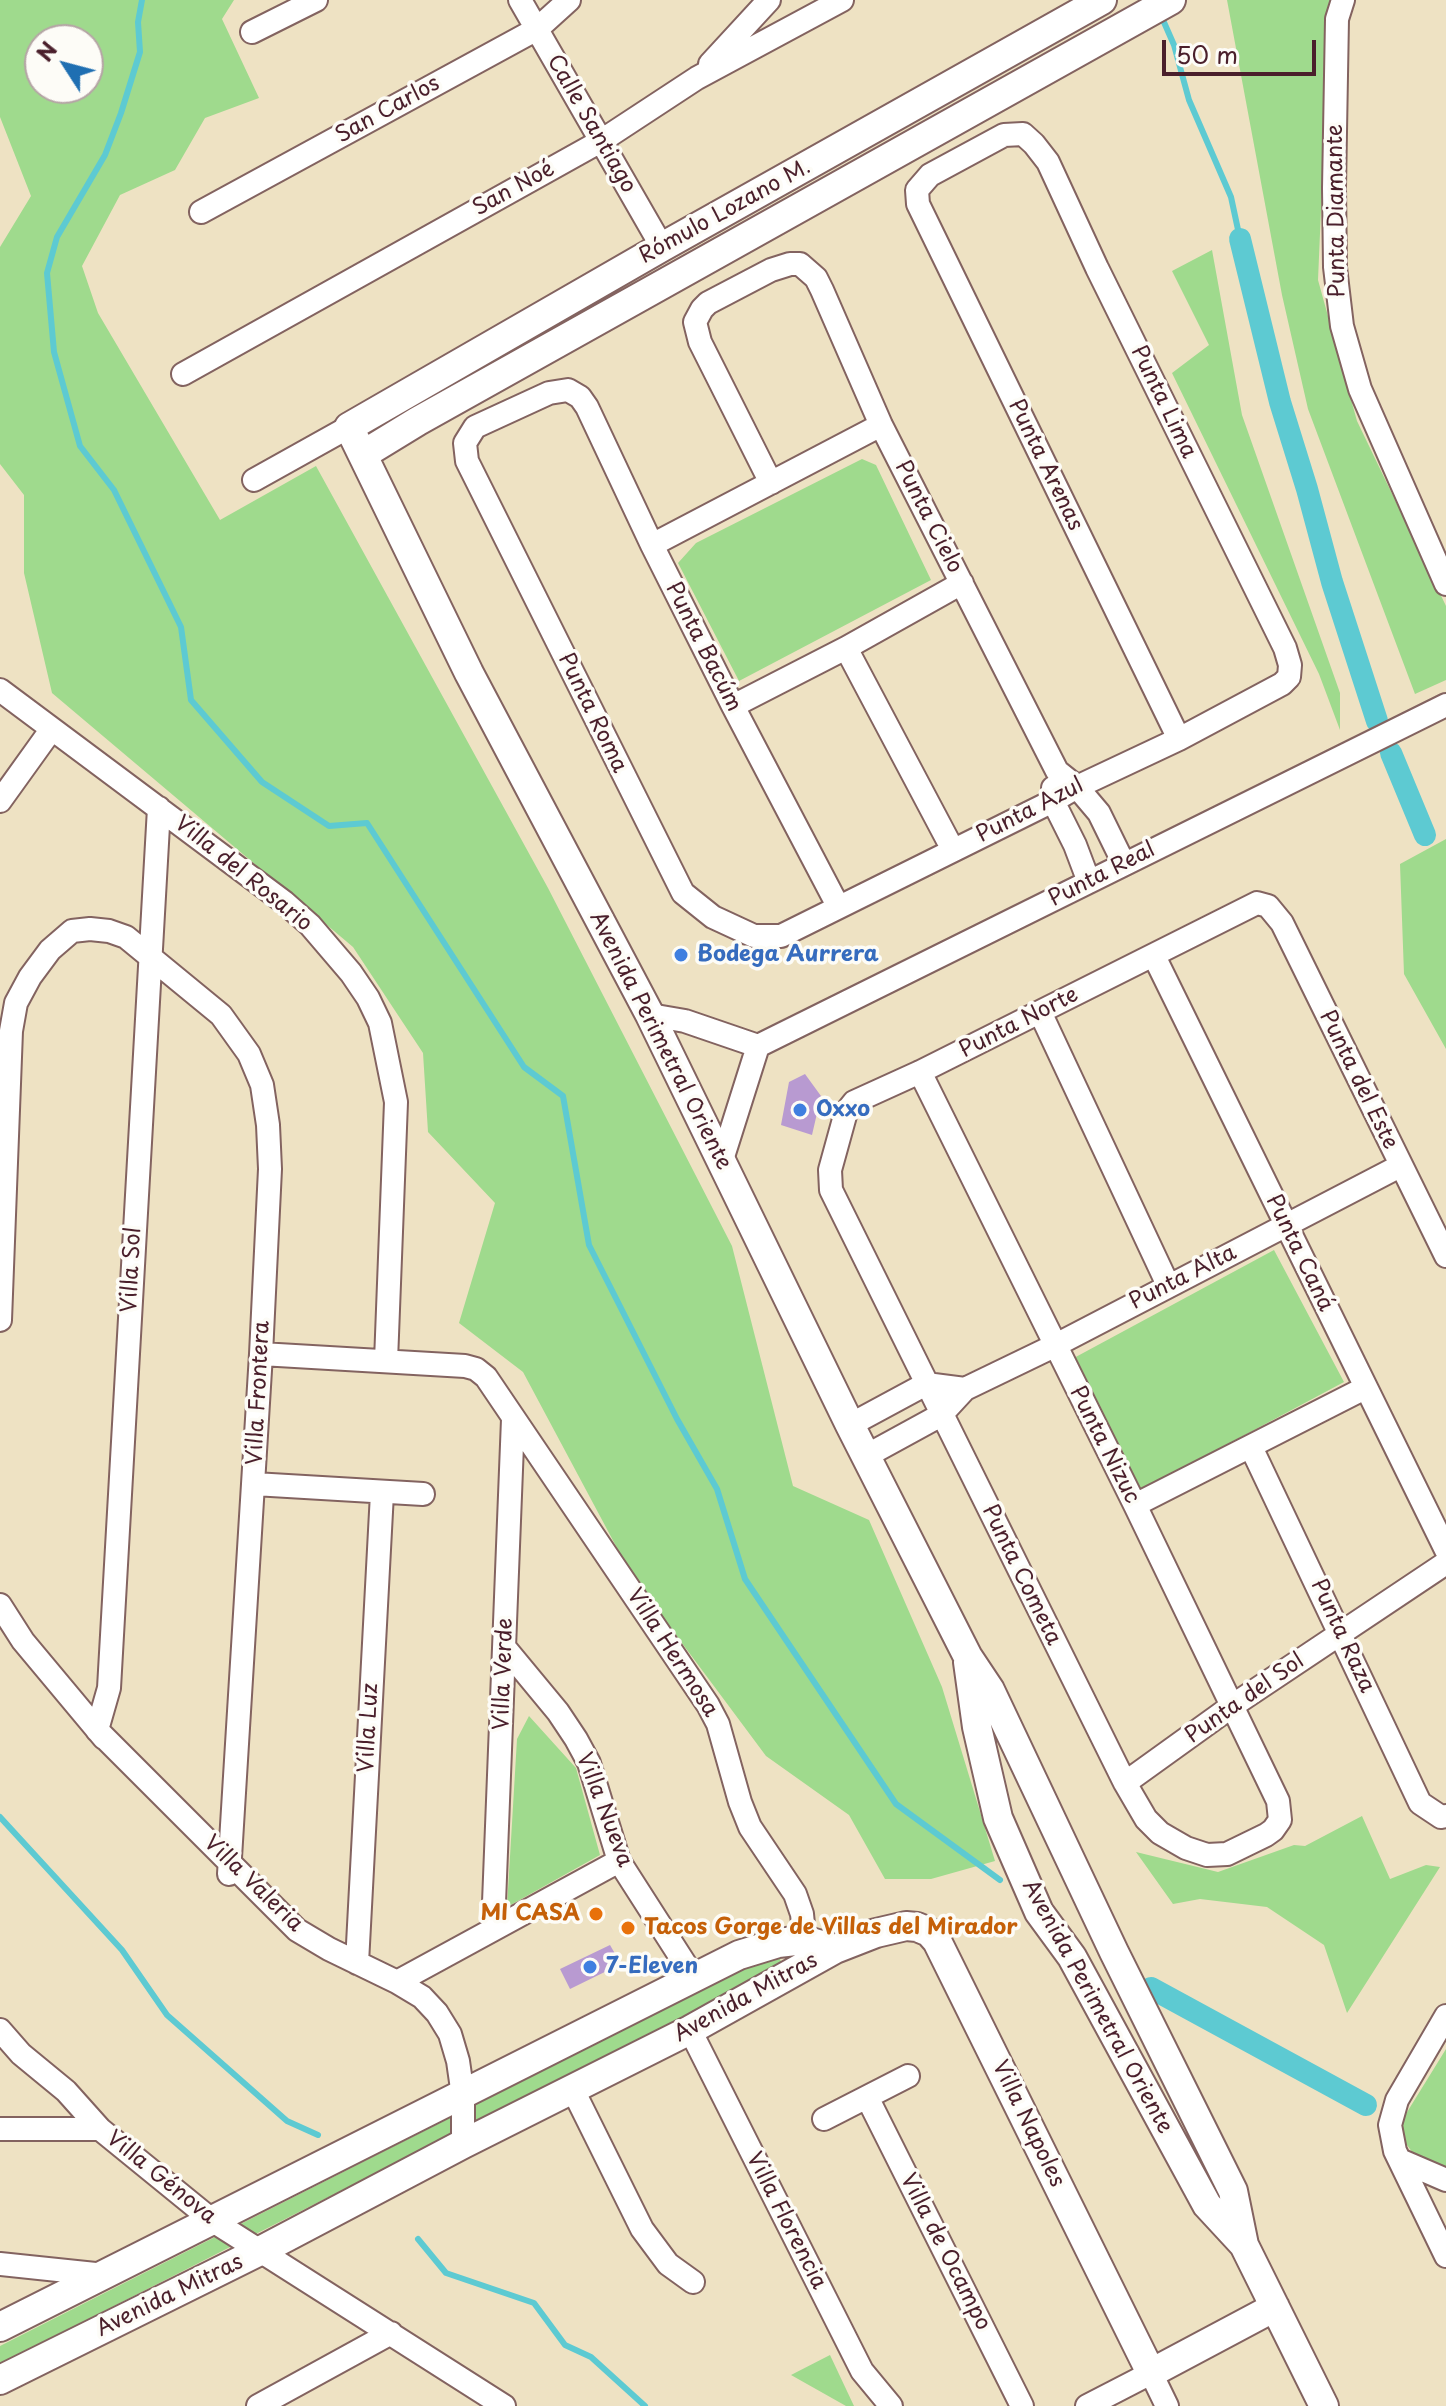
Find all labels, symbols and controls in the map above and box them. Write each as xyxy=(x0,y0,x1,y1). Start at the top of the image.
north arrow xyxy=(24,24,104,104)
scale bar xyxy=(1166,24,1320,74)
text: N xyxy=(27,34,64,68)
text: 50 m xyxy=(1176,36,1238,72)
street label: Calle Santiago xyxy=(541,50,641,198)
street label: San Carlos xyxy=(331,71,445,149)
street label: Punta Diamante xyxy=(1322,124,1352,298)
street label: Rómulo Lozano M. xyxy=(635,154,815,270)
street label: San Noé xyxy=(469,156,559,222)
street label: Punta Lima xyxy=(1124,341,1202,463)
street label: Punta Arenas xyxy=(1002,395,1088,535)
street label: Punta Cielo xyxy=(888,456,968,578)
street label: Punta Bacúm xyxy=(659,578,747,716)
street label: Punta Roma xyxy=(552,649,632,777)
street label: Punta Azul xyxy=(972,773,1088,849)
street label: Villa del Rosario xyxy=(169,810,317,938)
street label: Punta Real xyxy=(1044,837,1160,913)
street label: Avenida Perimetral Oriente xyxy=(583,907,737,1175)
place label: Bodega Aurrera xyxy=(697,942,879,968)
marker: Bodega Aurrera xyxy=(672,946,690,964)
street label: Punta Norte xyxy=(955,982,1083,1064)
street label: Punta del Este xyxy=(1313,1006,1403,1154)
place label: Oxxo xyxy=(816,1097,870,1123)
marker: Oxxo xyxy=(791,1101,809,1119)
street label: Punta Caná xyxy=(1259,1190,1339,1316)
street label: Villa Sol xyxy=(117,1227,147,1313)
street label: Punta Alta xyxy=(1125,1240,1241,1316)
street label: Villa Frontera xyxy=(242,1320,276,1466)
street label: Punta Nizuc xyxy=(1063,1382,1145,1508)
street label: Punta Cometa xyxy=(976,1500,1066,1650)
street label: Punta Raza xyxy=(1304,1575,1380,1697)
street label: Villa Hermosa xyxy=(621,1584,723,1722)
street label: Villa Verde xyxy=(489,1617,519,1731)
street label: Punta del Sol xyxy=(1180,1648,1310,1750)
street label: Villa Luz xyxy=(353,1683,385,1773)
street label: Villa Nueva xyxy=(570,1749,638,1871)
street label: Villa Valeria xyxy=(198,1830,308,1938)
street label: Avenida Perimetral Oriente xyxy=(1016,1875,1178,2139)
place label: MI CASA xyxy=(480,1901,580,1927)
marker: MI CASA xyxy=(587,1905,605,1923)
place label: Tacos Gorge de Villas del Mirador xyxy=(644,1915,1018,1941)
marker: Tacos Gorge de Villas del Mirador xyxy=(619,1919,637,1937)
street label: Avenida Mitras xyxy=(670,1948,822,2048)
place label: 7-Eleven xyxy=(606,1954,698,1980)
marker: 7-Eleven xyxy=(581,1958,599,1976)
street label: Villa Napoles xyxy=(986,2056,1070,2192)
street label: Villa Génova xyxy=(101,2126,221,2230)
street label: Villa Florencia xyxy=(740,2148,832,2294)
street label: Villa de Ocampo xyxy=(894,2169,996,2335)
street label: Avenida Mitras xyxy=(92,2249,248,2343)

